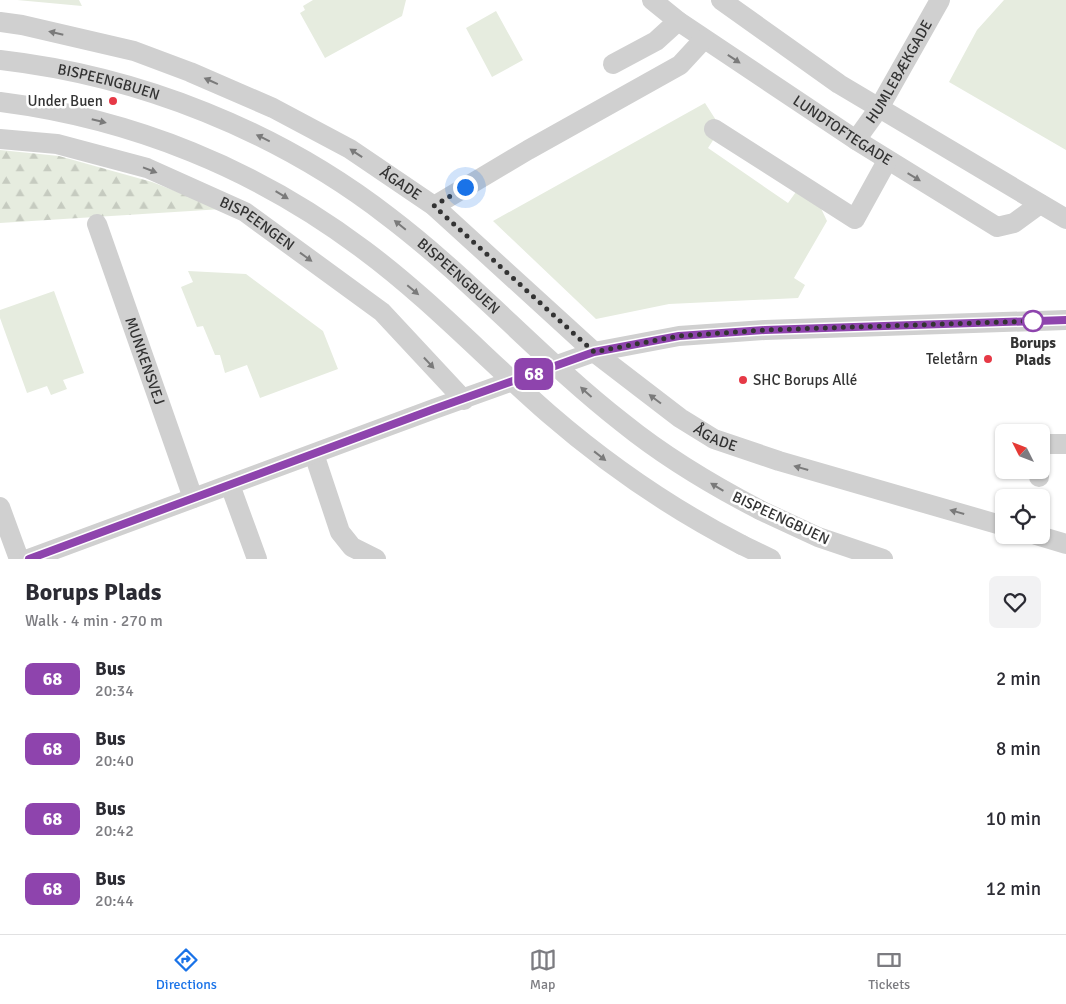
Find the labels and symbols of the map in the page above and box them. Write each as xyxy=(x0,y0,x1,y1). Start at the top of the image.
street label: HUMLEBÆKGADE xyxy=(862,17,936,127)
one-way arrow xyxy=(48,29,63,37)
one-way arrow xyxy=(727,54,741,64)
street label: BISPEENGBUEN xyxy=(56,60,162,104)
one-way arrow xyxy=(204,76,218,84)
street label: LUNDTOFTEGADE xyxy=(790,91,895,169)
place label: Under Buen xyxy=(28,92,103,110)
marker: Under Buen xyxy=(107,95,119,107)
one-way arrow xyxy=(92,117,107,125)
one-way arrow xyxy=(256,134,270,142)
one-way arrow xyxy=(349,148,363,158)
street label: ÅGADE xyxy=(377,163,425,204)
one-way arrow xyxy=(143,166,158,174)
one-way arrow xyxy=(907,172,920,181)
your location xyxy=(453,175,478,200)
one-way arrow xyxy=(275,191,288,200)
street label: BISPEENGEN xyxy=(217,193,298,254)
one-way arrow xyxy=(394,219,407,230)
street label: BISPEENGBUEN xyxy=(414,234,504,318)
one-way arrow xyxy=(299,252,313,262)
one-way arrow xyxy=(407,284,419,296)
marker: Borups Plads xyxy=(1022,310,1044,332)
street label: MUNKENSVEJ xyxy=(121,315,169,407)
place label: Borups Plads xyxy=(1010,334,1056,369)
place label: Teletårn xyxy=(926,350,978,368)
marker: Teletårn xyxy=(982,353,994,365)
one-way arrow xyxy=(423,356,435,368)
line badge: 68 xyxy=(512,358,556,390)
place label: SHC Borups Allé xyxy=(753,371,857,389)
marker: SHC Borups Allé xyxy=(737,374,749,386)
one-way arrow xyxy=(580,386,592,398)
one-way arrow xyxy=(649,394,662,405)
street label: ÅGADE xyxy=(690,420,739,455)
north arrow xyxy=(995,424,1050,479)
one-way arrow xyxy=(593,451,606,462)
one-way arrow xyxy=(793,463,808,471)
one-way arrow xyxy=(711,482,724,491)
street label: BISPEENGBUEN xyxy=(730,488,832,548)
one-way arrow xyxy=(949,508,964,516)

